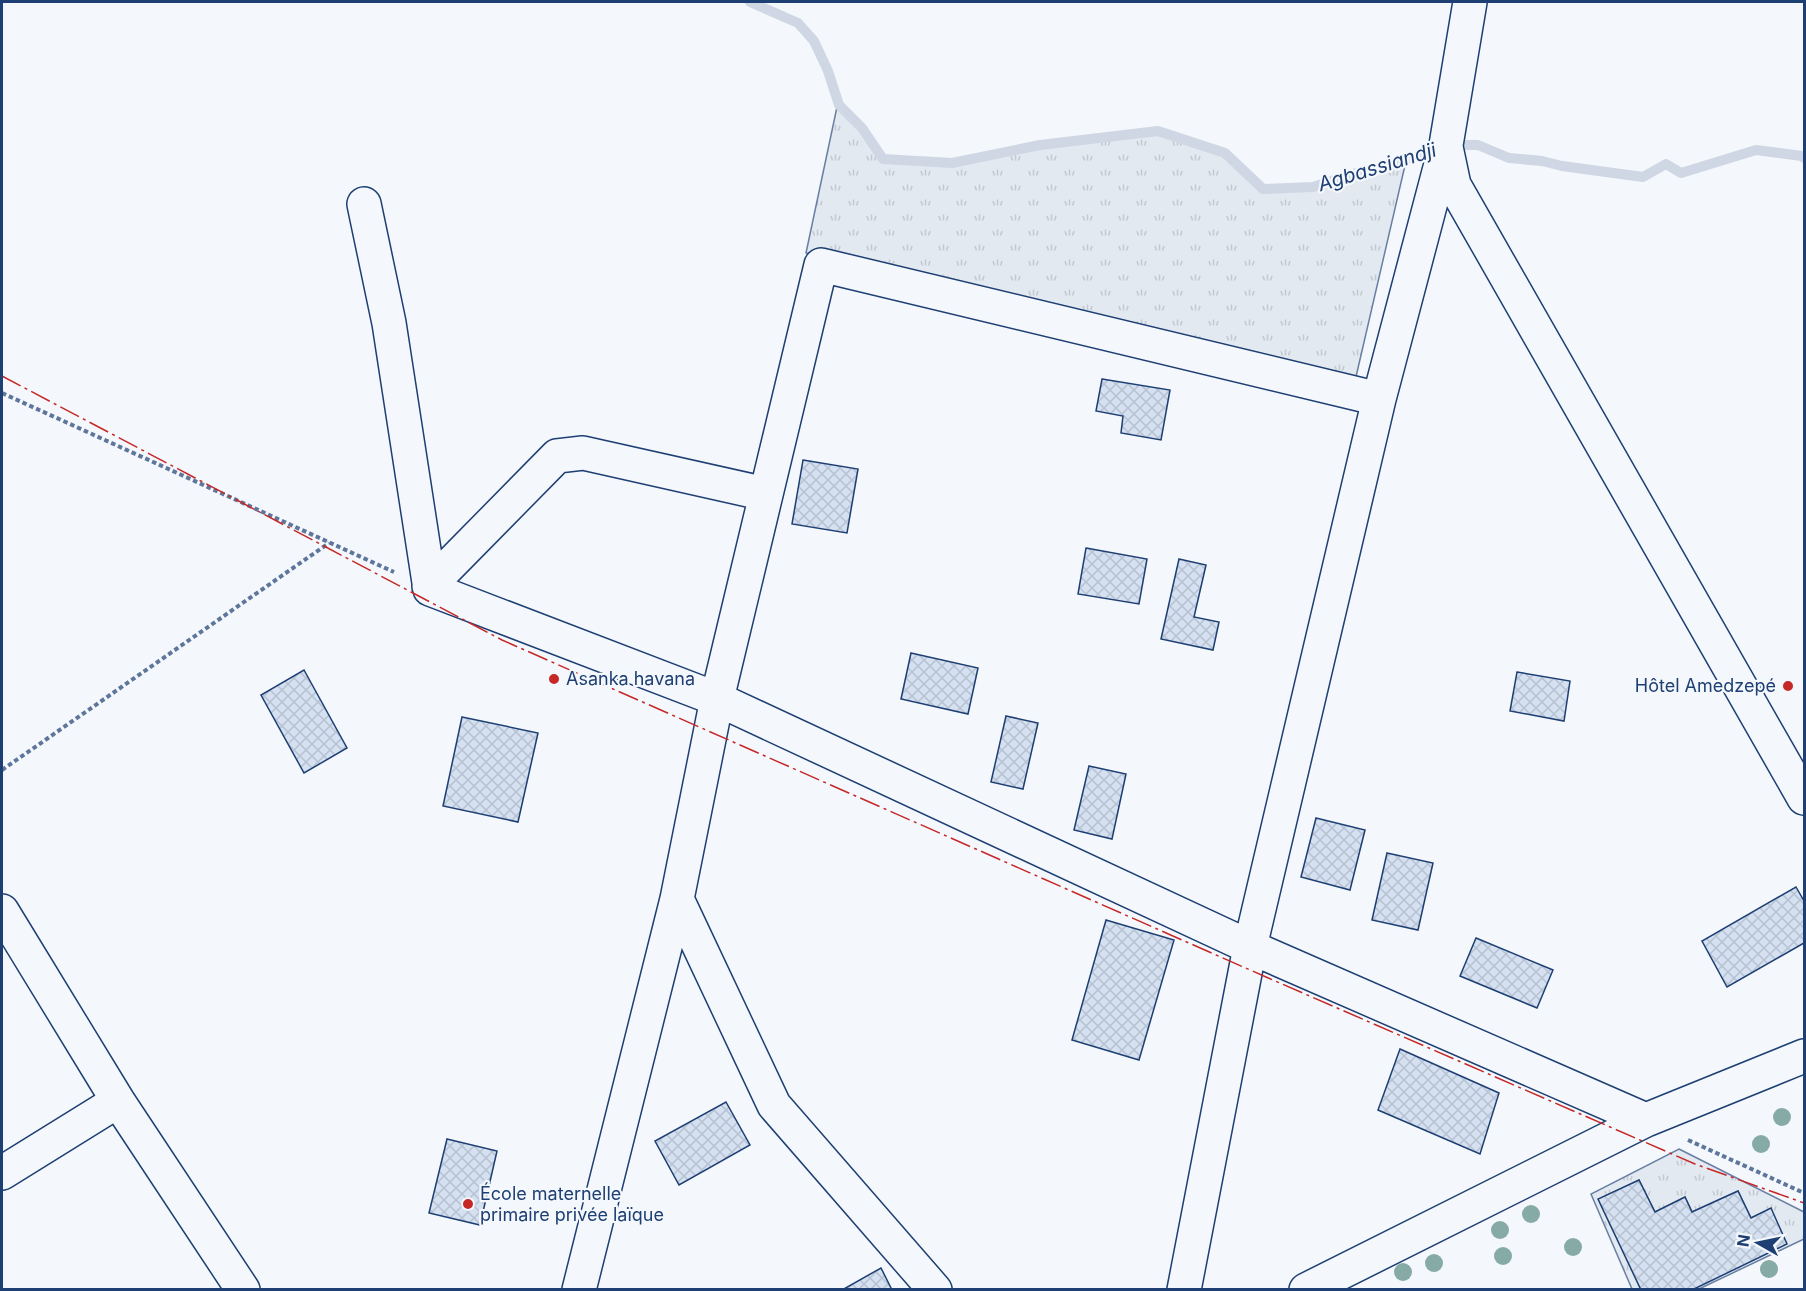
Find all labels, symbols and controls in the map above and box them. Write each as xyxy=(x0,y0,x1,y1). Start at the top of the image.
water label: Agbassiandji xyxy=(1314,137,1440,197)
place label: Asanka havana xyxy=(566,668,695,689)
marker: Asanka havana xyxy=(547,672,561,686)
place label: Hôtel Amedzepé xyxy=(1635,675,1776,696)
marker: Hôtel Amedzepé xyxy=(1781,679,1795,693)
place label: École maternelle primaire privée laïque xyxy=(480,1182,664,1225)
marker: École maternelle primaire privée laïque xyxy=(461,1197,475,1211)
north arrow xyxy=(1728,1213,1788,1273)
text: N xyxy=(1732,1233,1754,1248)

